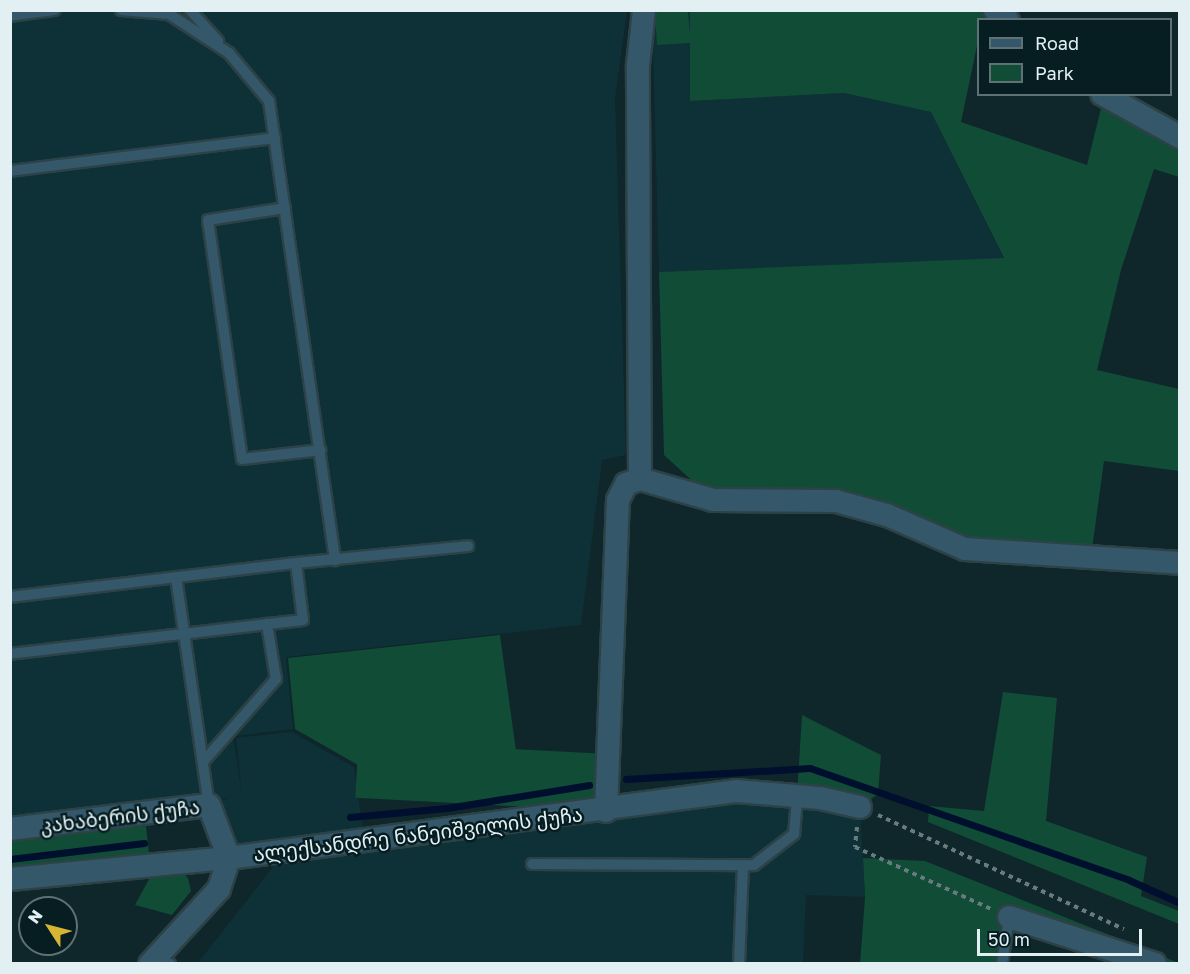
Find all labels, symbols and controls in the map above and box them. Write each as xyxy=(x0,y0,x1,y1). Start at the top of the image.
legend xyxy=(977,18,1172,96)
text: Road xyxy=(1035,32,1079,54)
text: Park xyxy=(1035,62,1074,84)
street label: კახაბერის ქუჩა xyxy=(39,794,201,838)
street label: ალექსანდრე ნანეიშვილის ქუჩა xyxy=(252,802,584,866)
north arrow xyxy=(18,896,78,956)
text: N xyxy=(23,906,47,927)
scale bar xyxy=(980,917,1145,955)
text: 50 m xyxy=(988,928,1030,950)

